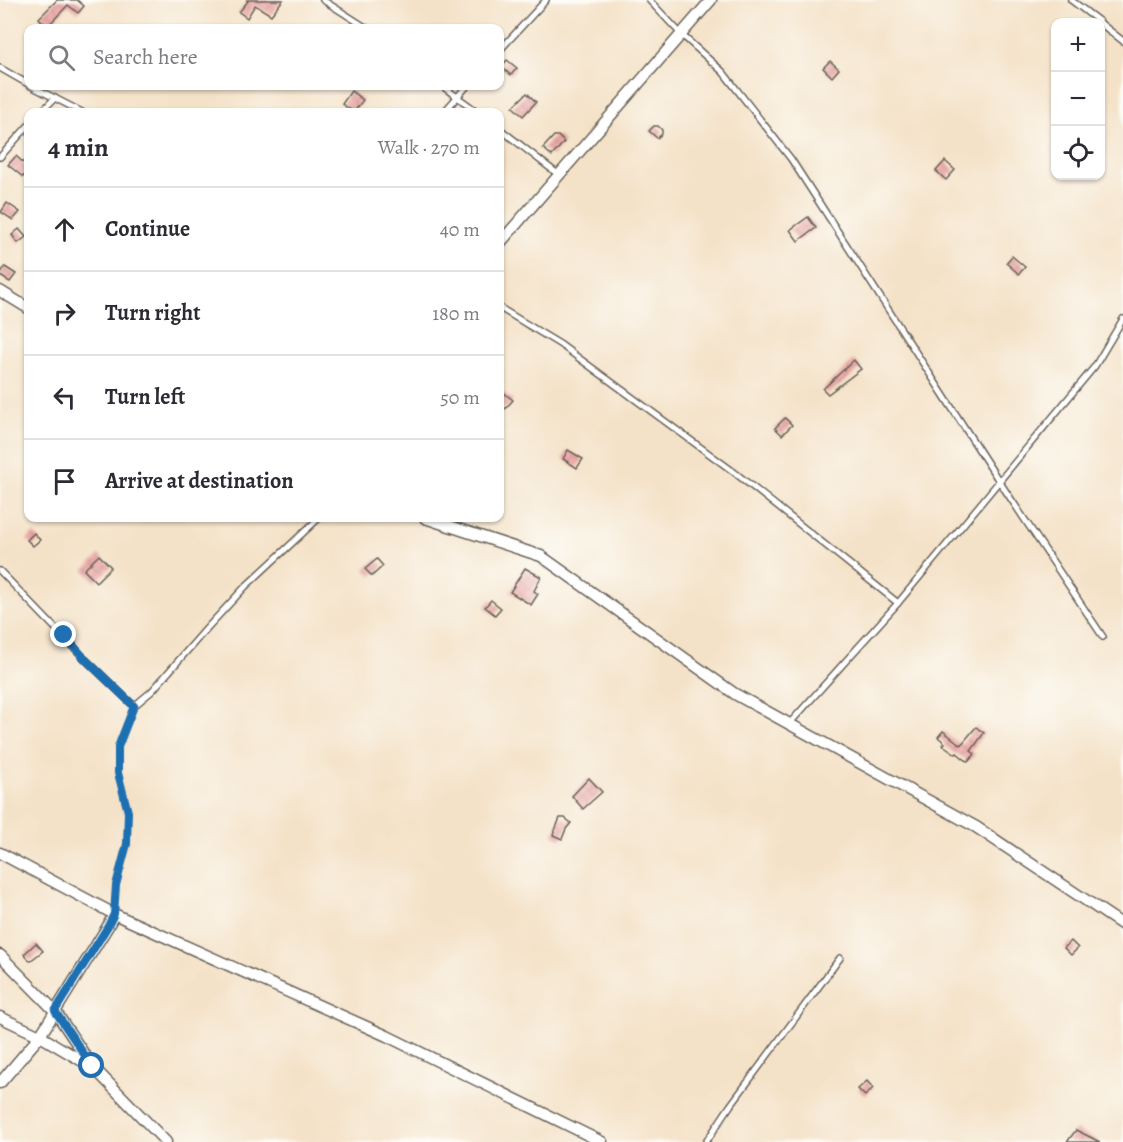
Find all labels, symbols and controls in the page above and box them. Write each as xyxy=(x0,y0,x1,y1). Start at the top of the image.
map controls xyxy=(1051,18,1105,180)
button: + xyxy=(1051,18,1105,72)
search box xyxy=(24,24,504,90)
icon: search xyxy=(45,41,78,74)
text: Search here xyxy=(93,42,198,72)
button: − xyxy=(1051,72,1105,126)
button: locate xyxy=(1051,126,1105,180)
text: 4 min xyxy=(48,130,109,165)
text: Walk · 270 m xyxy=(378,134,480,161)
icon: ahead xyxy=(48,213,81,246)
text: Continue xyxy=(105,214,190,244)
text: 40 m xyxy=(440,216,480,243)
icon: right xyxy=(48,297,81,330)
text: Turn right xyxy=(105,298,201,328)
text: 180 m xyxy=(432,300,480,327)
icon: left xyxy=(48,381,81,414)
text: Turn left xyxy=(105,382,185,412)
text: 50 m xyxy=(440,384,480,411)
icon: arrive xyxy=(48,465,81,498)
text: Arrive at destination xyxy=(105,466,294,496)
route end xyxy=(50,621,76,647)
route start xyxy=(78,1052,104,1078)

